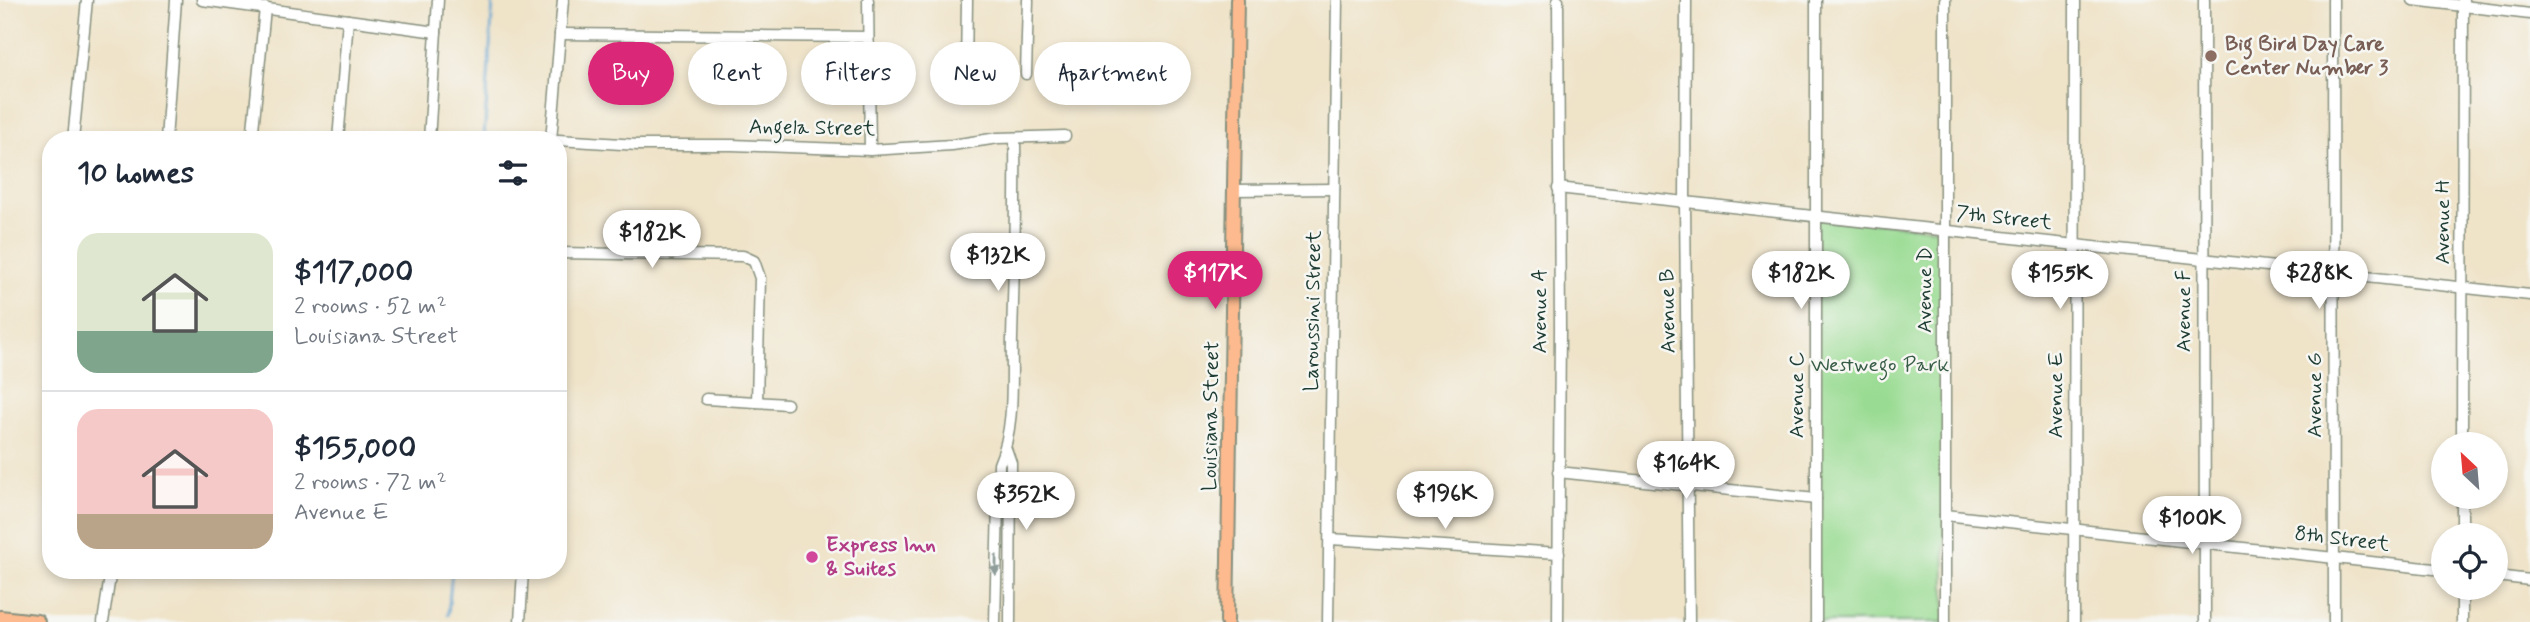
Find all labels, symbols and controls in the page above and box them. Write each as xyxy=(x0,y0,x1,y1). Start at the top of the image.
place label: Big Bird Day Care Center Number 3 xyxy=(2225,30,2389,82)
chip: Buy xyxy=(588,42,674,105)
chip: Rent xyxy=(688,42,787,105)
chip: Filters xyxy=(801,42,916,105)
chip: New xyxy=(930,42,1020,105)
chip: Apartment xyxy=(1034,42,1191,105)
marker: Big Bird Day Care Center Number 3 xyxy=(2203,48,2219,64)
street label: Angela Street xyxy=(749,113,876,145)
text: 10 homes xyxy=(77,154,194,193)
icon: filters xyxy=(494,154,532,192)
street label: Avenue H xyxy=(2429,179,2457,265)
street label: 7th Street xyxy=(1955,199,2054,237)
pin: $182K xyxy=(603,210,701,270)
text: $182K xyxy=(619,218,685,248)
street label: Laroussini Street xyxy=(1298,230,1328,392)
pin: $132K xyxy=(949,233,1047,293)
text: $132K xyxy=(966,241,1030,271)
street label: Avenue D xyxy=(1911,247,1939,333)
pin: $117K xyxy=(1166,252,1264,311)
pin: $182K xyxy=(1752,252,1850,311)
pin: $155K xyxy=(2011,252,2109,311)
pin: $288K xyxy=(2270,252,2368,311)
text: $117,000 xyxy=(294,253,413,292)
text: $117K xyxy=(1184,259,1246,289)
text: $182K xyxy=(1768,259,1834,289)
text: $155K xyxy=(2027,259,2093,289)
text: $288K xyxy=(2286,259,2352,289)
icon: home xyxy=(133,261,217,345)
street label: Avenue B xyxy=(1653,268,1683,354)
street label: Avenue A xyxy=(1526,269,1554,353)
street label: Avenue F xyxy=(2170,270,2198,352)
text: 2 rooms · 52 m² xyxy=(294,292,447,322)
text: Louisiana Street xyxy=(294,322,458,352)
street label: Louisiana Street xyxy=(1196,341,1226,491)
park label: Westwego Park xyxy=(1811,351,1950,381)
street label: Avenue C xyxy=(1783,352,1811,438)
street label: Avenue E xyxy=(2042,352,2070,438)
street label: Avenue G xyxy=(2301,352,2329,438)
text: $155,000 xyxy=(294,429,416,468)
north arrow xyxy=(2431,432,2508,509)
map controls xyxy=(2431,432,2508,600)
icon: home xyxy=(133,437,217,521)
pin: $164K xyxy=(1637,442,1735,501)
text: $164K xyxy=(1653,449,1719,479)
text: 2 rooms · 72 m² xyxy=(294,468,447,498)
pin: $352K xyxy=(977,472,1075,532)
pin: $196K xyxy=(1396,472,1494,531)
text: $196K xyxy=(1413,479,1477,509)
text: $352K xyxy=(993,480,1059,510)
pin: $100K xyxy=(2143,496,2241,556)
text: Avenue E xyxy=(294,498,389,528)
text: $100K xyxy=(2158,504,2226,534)
street label: 8th Street xyxy=(2293,519,2392,559)
button: locate xyxy=(2431,523,2508,600)
place label: Express Inn & Suites xyxy=(826,531,936,583)
marker: Express Inn & Suites xyxy=(804,549,820,565)
one-way arrow xyxy=(991,554,1002,576)

